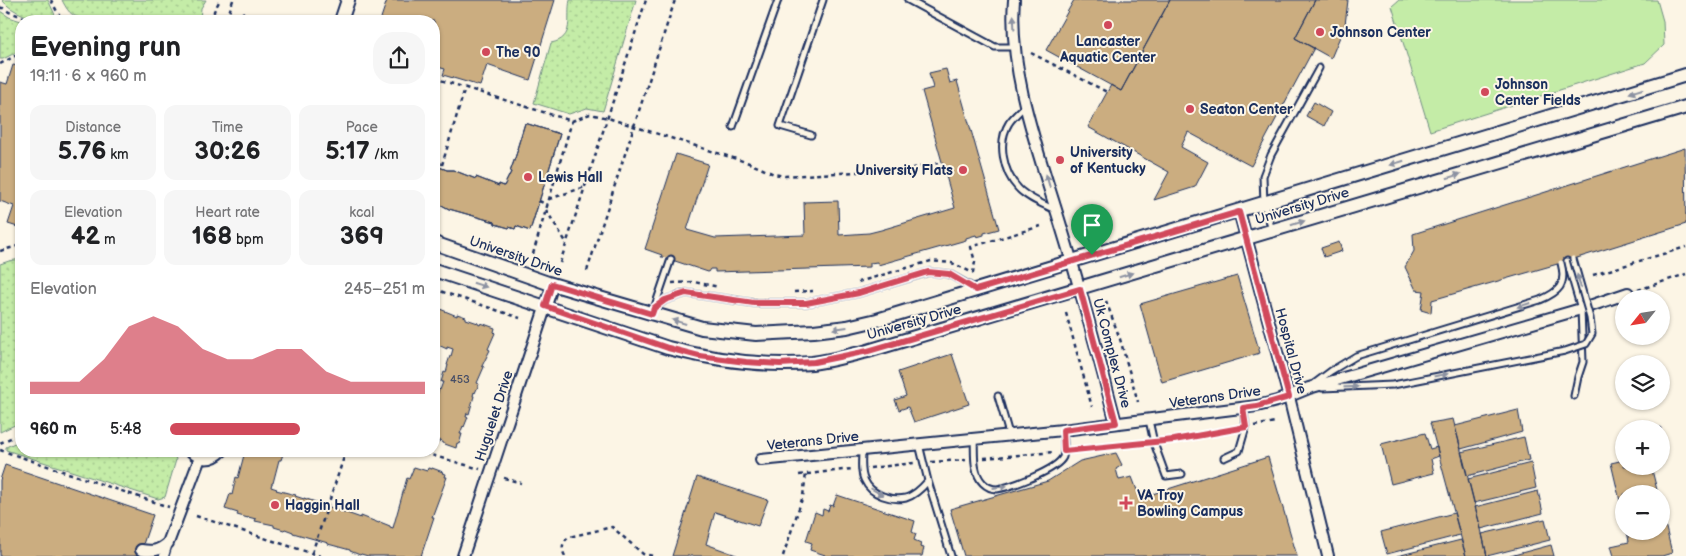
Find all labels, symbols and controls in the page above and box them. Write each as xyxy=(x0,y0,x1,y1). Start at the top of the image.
one-way arrow xyxy=(1010,14,1018,30)
marker: Lancaster Aquatic Center xyxy=(1102,19,1114,31)
place label: Johnson Center xyxy=(1330,24,1431,41)
marker: Johnson Center xyxy=(1314,26,1326,38)
text: Evening run xyxy=(30,31,181,64)
button: share xyxy=(373,32,425,84)
place label: Lancaster Aquatic Center xyxy=(1059,33,1156,66)
place label: The 90 xyxy=(496,44,541,61)
marker: The 90 xyxy=(480,46,492,58)
text: 19:11 · 6 × 960 m xyxy=(30,67,147,86)
place label: Johnson Center Fields xyxy=(1495,76,1581,109)
marker: Johnson Center Fields xyxy=(1479,86,1491,98)
one-way arrow xyxy=(1628,87,1643,95)
place label: Seaton Center xyxy=(1200,101,1293,118)
marker: Seaton Center xyxy=(1184,103,1196,115)
text: Distance xyxy=(65,119,121,136)
text: Time xyxy=(212,119,243,136)
text: Pace xyxy=(346,119,378,136)
text: 5.76 xyxy=(58,136,106,167)
text: 30:26 xyxy=(194,136,261,167)
text: 5:17 xyxy=(325,136,370,167)
place label: University of Kentucky xyxy=(1070,144,1146,177)
text: km xyxy=(106,146,129,163)
text: /km xyxy=(370,146,398,163)
marker: University of Kentucky xyxy=(1054,154,1066,166)
one-way arrow xyxy=(1389,160,1404,168)
place label: University Flats xyxy=(855,162,953,179)
marker: University Flats xyxy=(957,164,969,176)
place label: Lewis Hall xyxy=(538,169,603,186)
marker: Lewis Hall xyxy=(522,171,534,183)
one-way arrow xyxy=(1447,172,1462,180)
one-way arrow xyxy=(1043,173,1051,188)
street label: University Drive xyxy=(1253,184,1351,228)
text: Elevation xyxy=(64,204,122,221)
text: Heart rate xyxy=(195,204,260,221)
text: kcal xyxy=(349,204,374,221)
pin xyxy=(1071,204,1113,255)
icon: arrive xyxy=(1078,211,1106,239)
one-way arrow xyxy=(1291,218,1306,226)
text: 42 xyxy=(71,221,100,252)
text: 168 xyxy=(191,221,232,252)
text: 369 xyxy=(340,221,384,252)
text: m xyxy=(100,231,116,248)
text: bpm xyxy=(232,231,264,248)
street label: University Drive xyxy=(467,232,565,280)
one-way arrow xyxy=(1119,270,1134,278)
one-way arrow xyxy=(1575,273,1583,288)
text: Elevation xyxy=(30,280,97,299)
text: 245–251 m xyxy=(344,280,425,299)
one-way arrow xyxy=(473,281,488,289)
north arrow xyxy=(1615,290,1670,345)
map controls xyxy=(1615,290,1670,540)
street label: Uk Complex Drive xyxy=(1089,296,1135,410)
street label: University Drive xyxy=(865,300,963,344)
one-way arrow xyxy=(1516,301,1531,309)
street label: Hospital Drive xyxy=(1271,306,1311,396)
one-way arrow xyxy=(671,317,686,325)
one-way arrow xyxy=(832,324,848,332)
button: layers xyxy=(1615,355,1670,410)
street label: Huguelet Drive xyxy=(471,368,517,464)
one-way arrow xyxy=(1434,371,1450,379)
house number: 453 xyxy=(450,373,470,386)
street label: Veterans Drive xyxy=(1168,382,1262,412)
one-way arrow xyxy=(1344,383,1360,391)
text: 960 m xyxy=(30,420,77,439)
text: 5:48 xyxy=(110,420,142,439)
button: + xyxy=(1615,420,1670,475)
street label: Veterans Drive xyxy=(766,428,860,454)
one-way arrow xyxy=(993,483,1009,491)
button: − xyxy=(1615,485,1670,540)
place label: VA Troy Bowling Campus xyxy=(1137,487,1243,520)
one-way arrow xyxy=(869,488,884,496)
marker: VA Troy Bowling Campus xyxy=(1119,496,1133,510)
place label: Haggin Hall xyxy=(285,497,360,514)
marker: Haggin Hall xyxy=(269,499,281,511)

